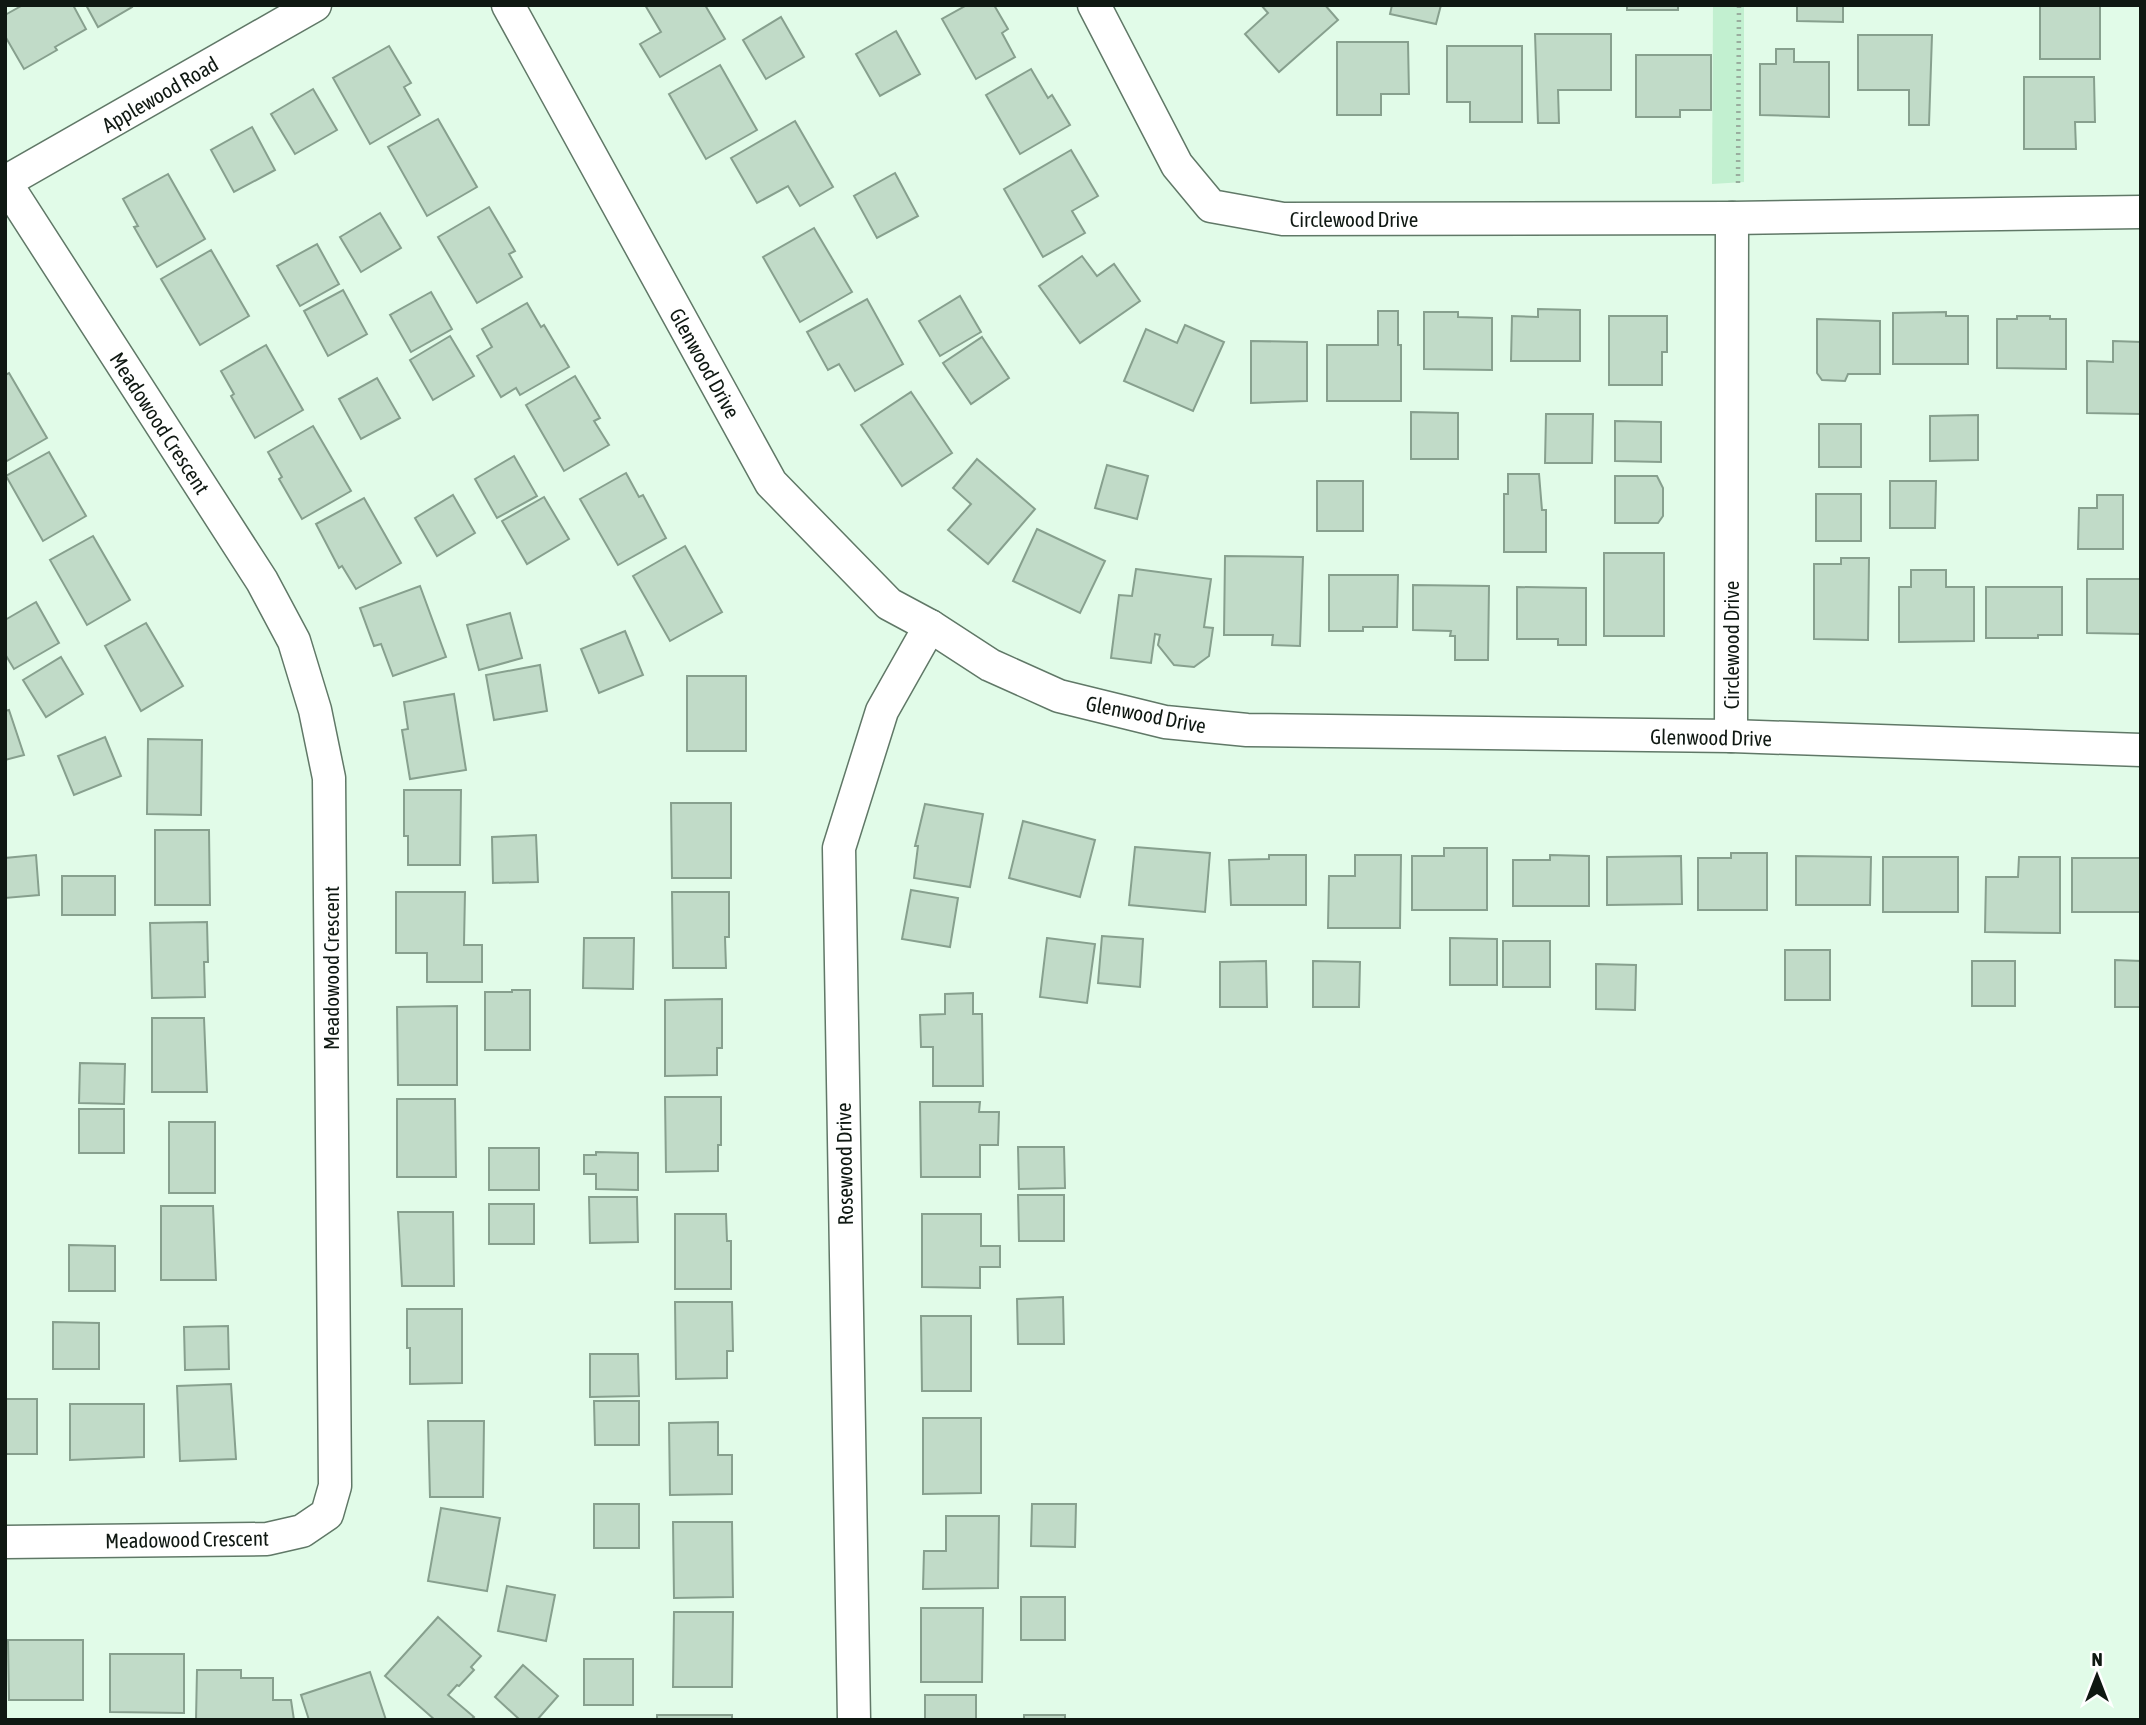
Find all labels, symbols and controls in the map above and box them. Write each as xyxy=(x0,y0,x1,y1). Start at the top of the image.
street label: Applewood Road xyxy=(98,51,222,137)
street label: Circlewood Drive xyxy=(1290,207,1418,231)
street label: Glenwood Drive xyxy=(665,304,745,422)
street label: Meadowood Crescent xyxy=(105,348,215,498)
street label: Circlewood Drive xyxy=(1719,581,1743,709)
street label: Glenwood Drive xyxy=(1084,691,1208,737)
street label: Glenwood Drive xyxy=(1650,724,1772,750)
street label: Meadowood Crescent xyxy=(319,886,343,1050)
street label: Rosewood Drive xyxy=(831,1102,857,1226)
street label: Meadowood Crescent xyxy=(105,1526,269,1552)
north arrow xyxy=(2062,1641,2132,1711)
text: N xyxy=(2091,1648,2103,1670)

